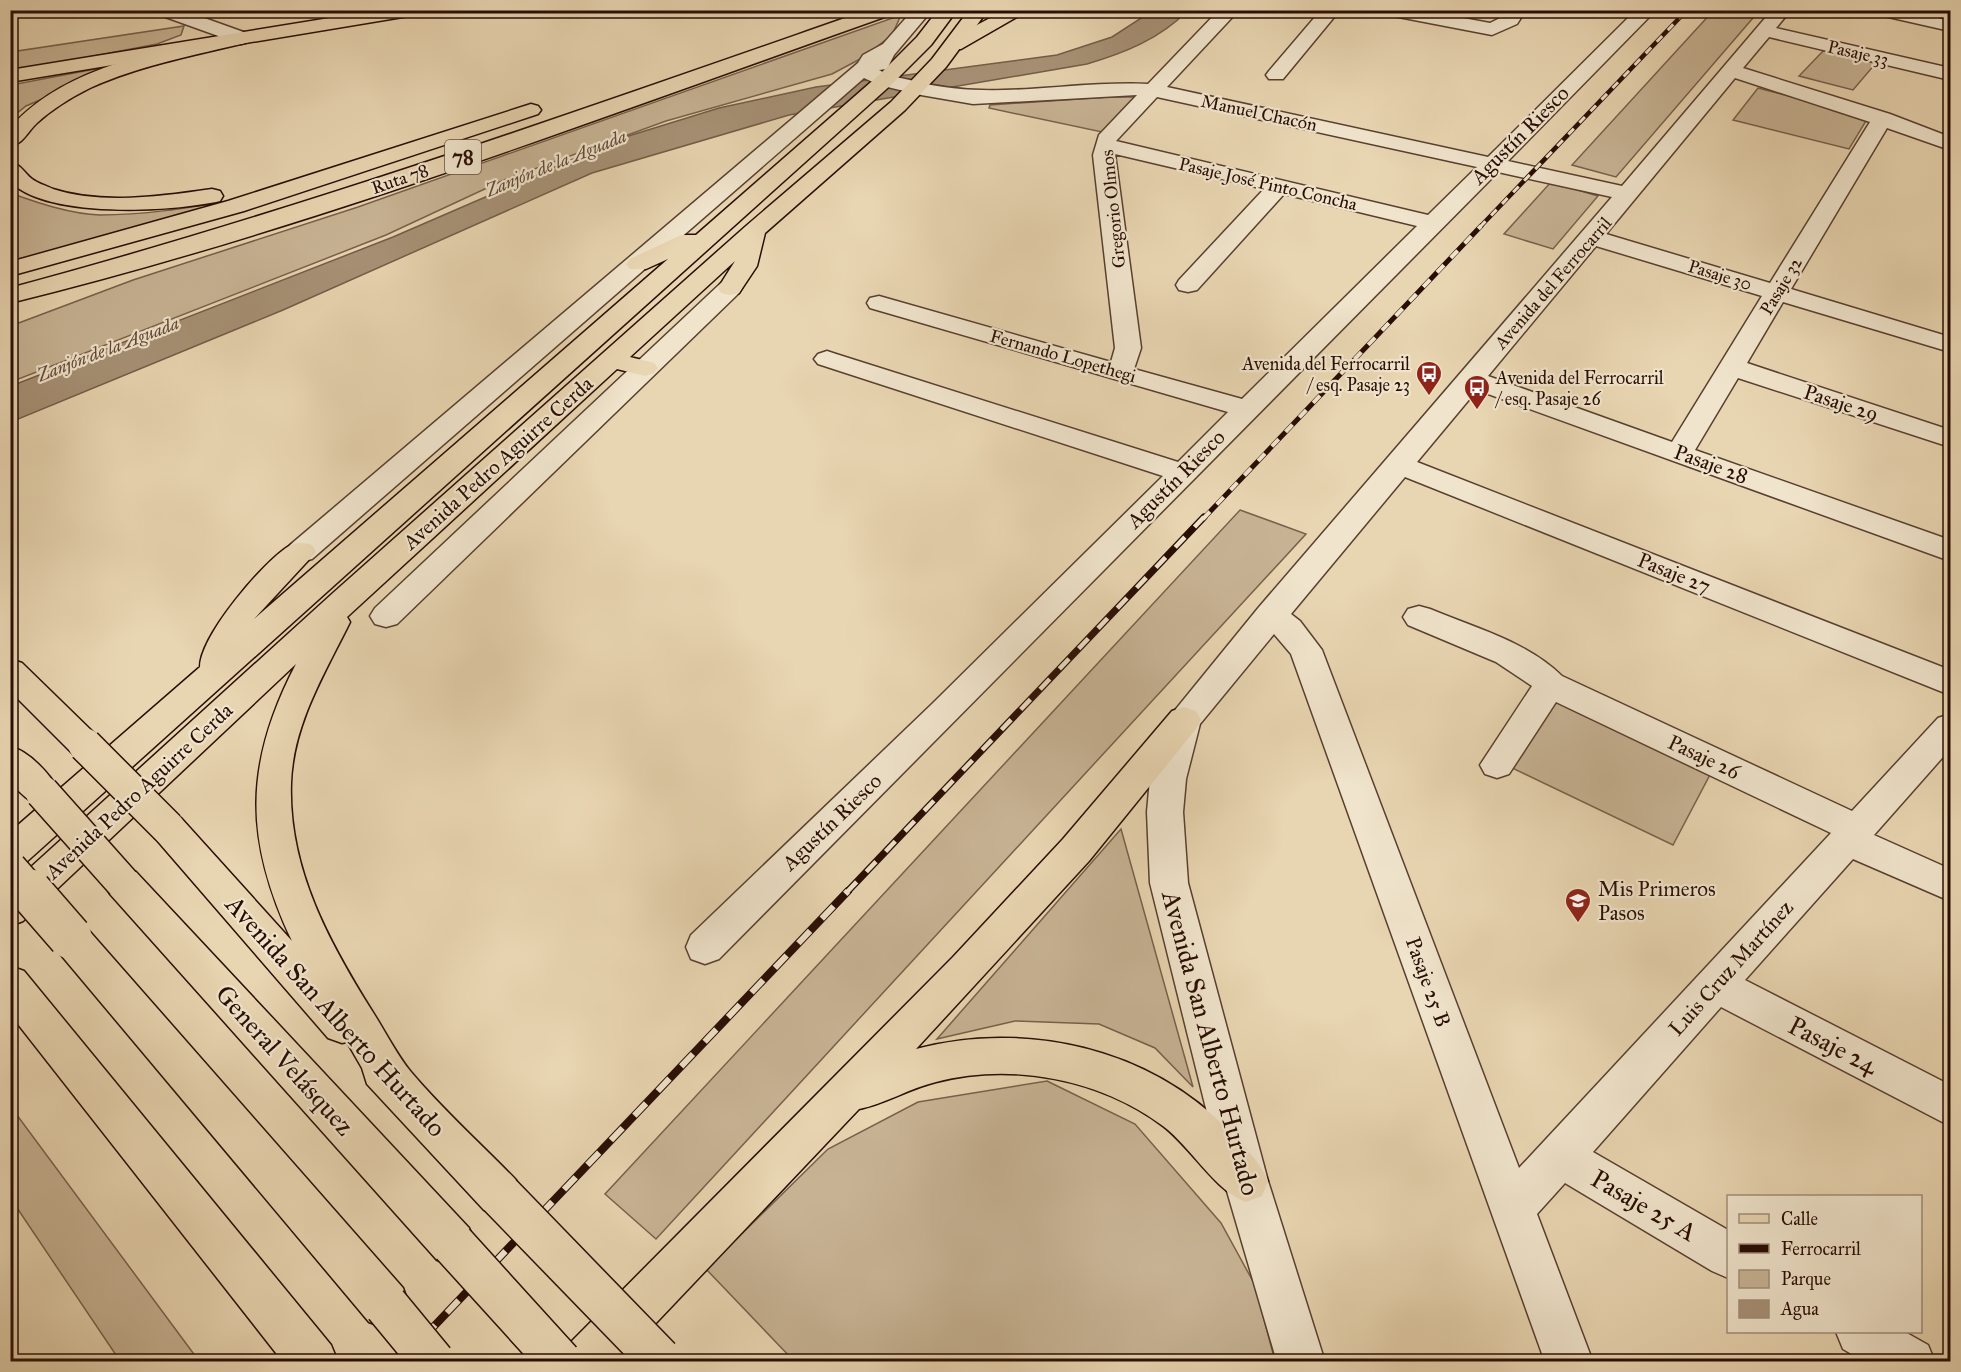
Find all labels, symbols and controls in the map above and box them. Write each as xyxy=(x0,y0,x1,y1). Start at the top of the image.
street label: Pasaje 33 xyxy=(1825,35,1891,71)
street label: Agustín Riesco xyxy=(1465,80,1575,190)
street label: Manuel Chacón xyxy=(1199,90,1319,136)
water label: Zanjón de la Aguada xyxy=(481,125,630,202)
road number: 78 xyxy=(445,140,481,174)
street label: Gregorio Olmos xyxy=(1096,149,1131,269)
street label: Pasaje José Pinto Concha xyxy=(1176,153,1360,216)
street label: Ruta 78 xyxy=(368,159,432,199)
street label: Avenida del Ferrocarril xyxy=(1489,212,1616,354)
street label: Pasaje 32 xyxy=(1755,253,1807,319)
street label: Pasaje 30 xyxy=(1686,255,1754,295)
water label: Zanjón de la Aguada xyxy=(33,312,182,387)
street label: Fernando Lopethegi xyxy=(987,325,1139,388)
place label: Avenida del Ferrocarril / esq. Pasaje 23 xyxy=(1241,353,1410,397)
bus stop icon: Avenida del Ferrocarril / esq. Pasaje 23 xyxy=(1414,359,1444,397)
place label: Avenida del Ferrocarril / esq. Pasaje 26 xyxy=(1494,367,1664,411)
street label: Avenida Pedro Aguirre Cerda xyxy=(397,371,599,556)
bus stop icon: Avenida del Ferrocarril / esq. Pasaje 26 xyxy=(1462,373,1492,411)
street label: Pasaje 29 xyxy=(1800,379,1882,427)
street label: Agustín Riesco xyxy=(1121,424,1231,534)
street label: Pasaje 28 xyxy=(1670,439,1752,489)
street label: Pasaje 27 xyxy=(1634,547,1714,599)
street label: Avenida Pedro Aguirre Cerda xyxy=(39,697,238,885)
street label: Pasaje 26 xyxy=(1664,729,1745,785)
street label: Agustín Riesco xyxy=(776,768,887,877)
place label: Mis Primeros Pasos xyxy=(1598,876,1716,926)
street label: Avenida San Alberto Hurtado xyxy=(1155,886,1267,1199)
school or university icon: Mis Primeros Pasos xyxy=(1563,886,1593,924)
street label: Avenida San Alberto Hurtado xyxy=(218,888,453,1143)
street label: Luis Cruz Martínez xyxy=(1663,895,1799,1041)
street label: Pasaje 25 B xyxy=(1400,933,1456,1031)
street label: General Velásquez xyxy=(209,978,361,1142)
street label: Pasaje 24 xyxy=(1783,1009,1883,1081)
street label: Pasaje 25 A xyxy=(1586,1162,1703,1248)
legend xyxy=(1727,1195,1922,1333)
text: Calle xyxy=(1781,1208,1818,1230)
text: Ferrocarril xyxy=(1781,1238,1861,1260)
text: Parque xyxy=(1781,1268,1831,1291)
text: Agua xyxy=(1780,1298,1819,1321)

